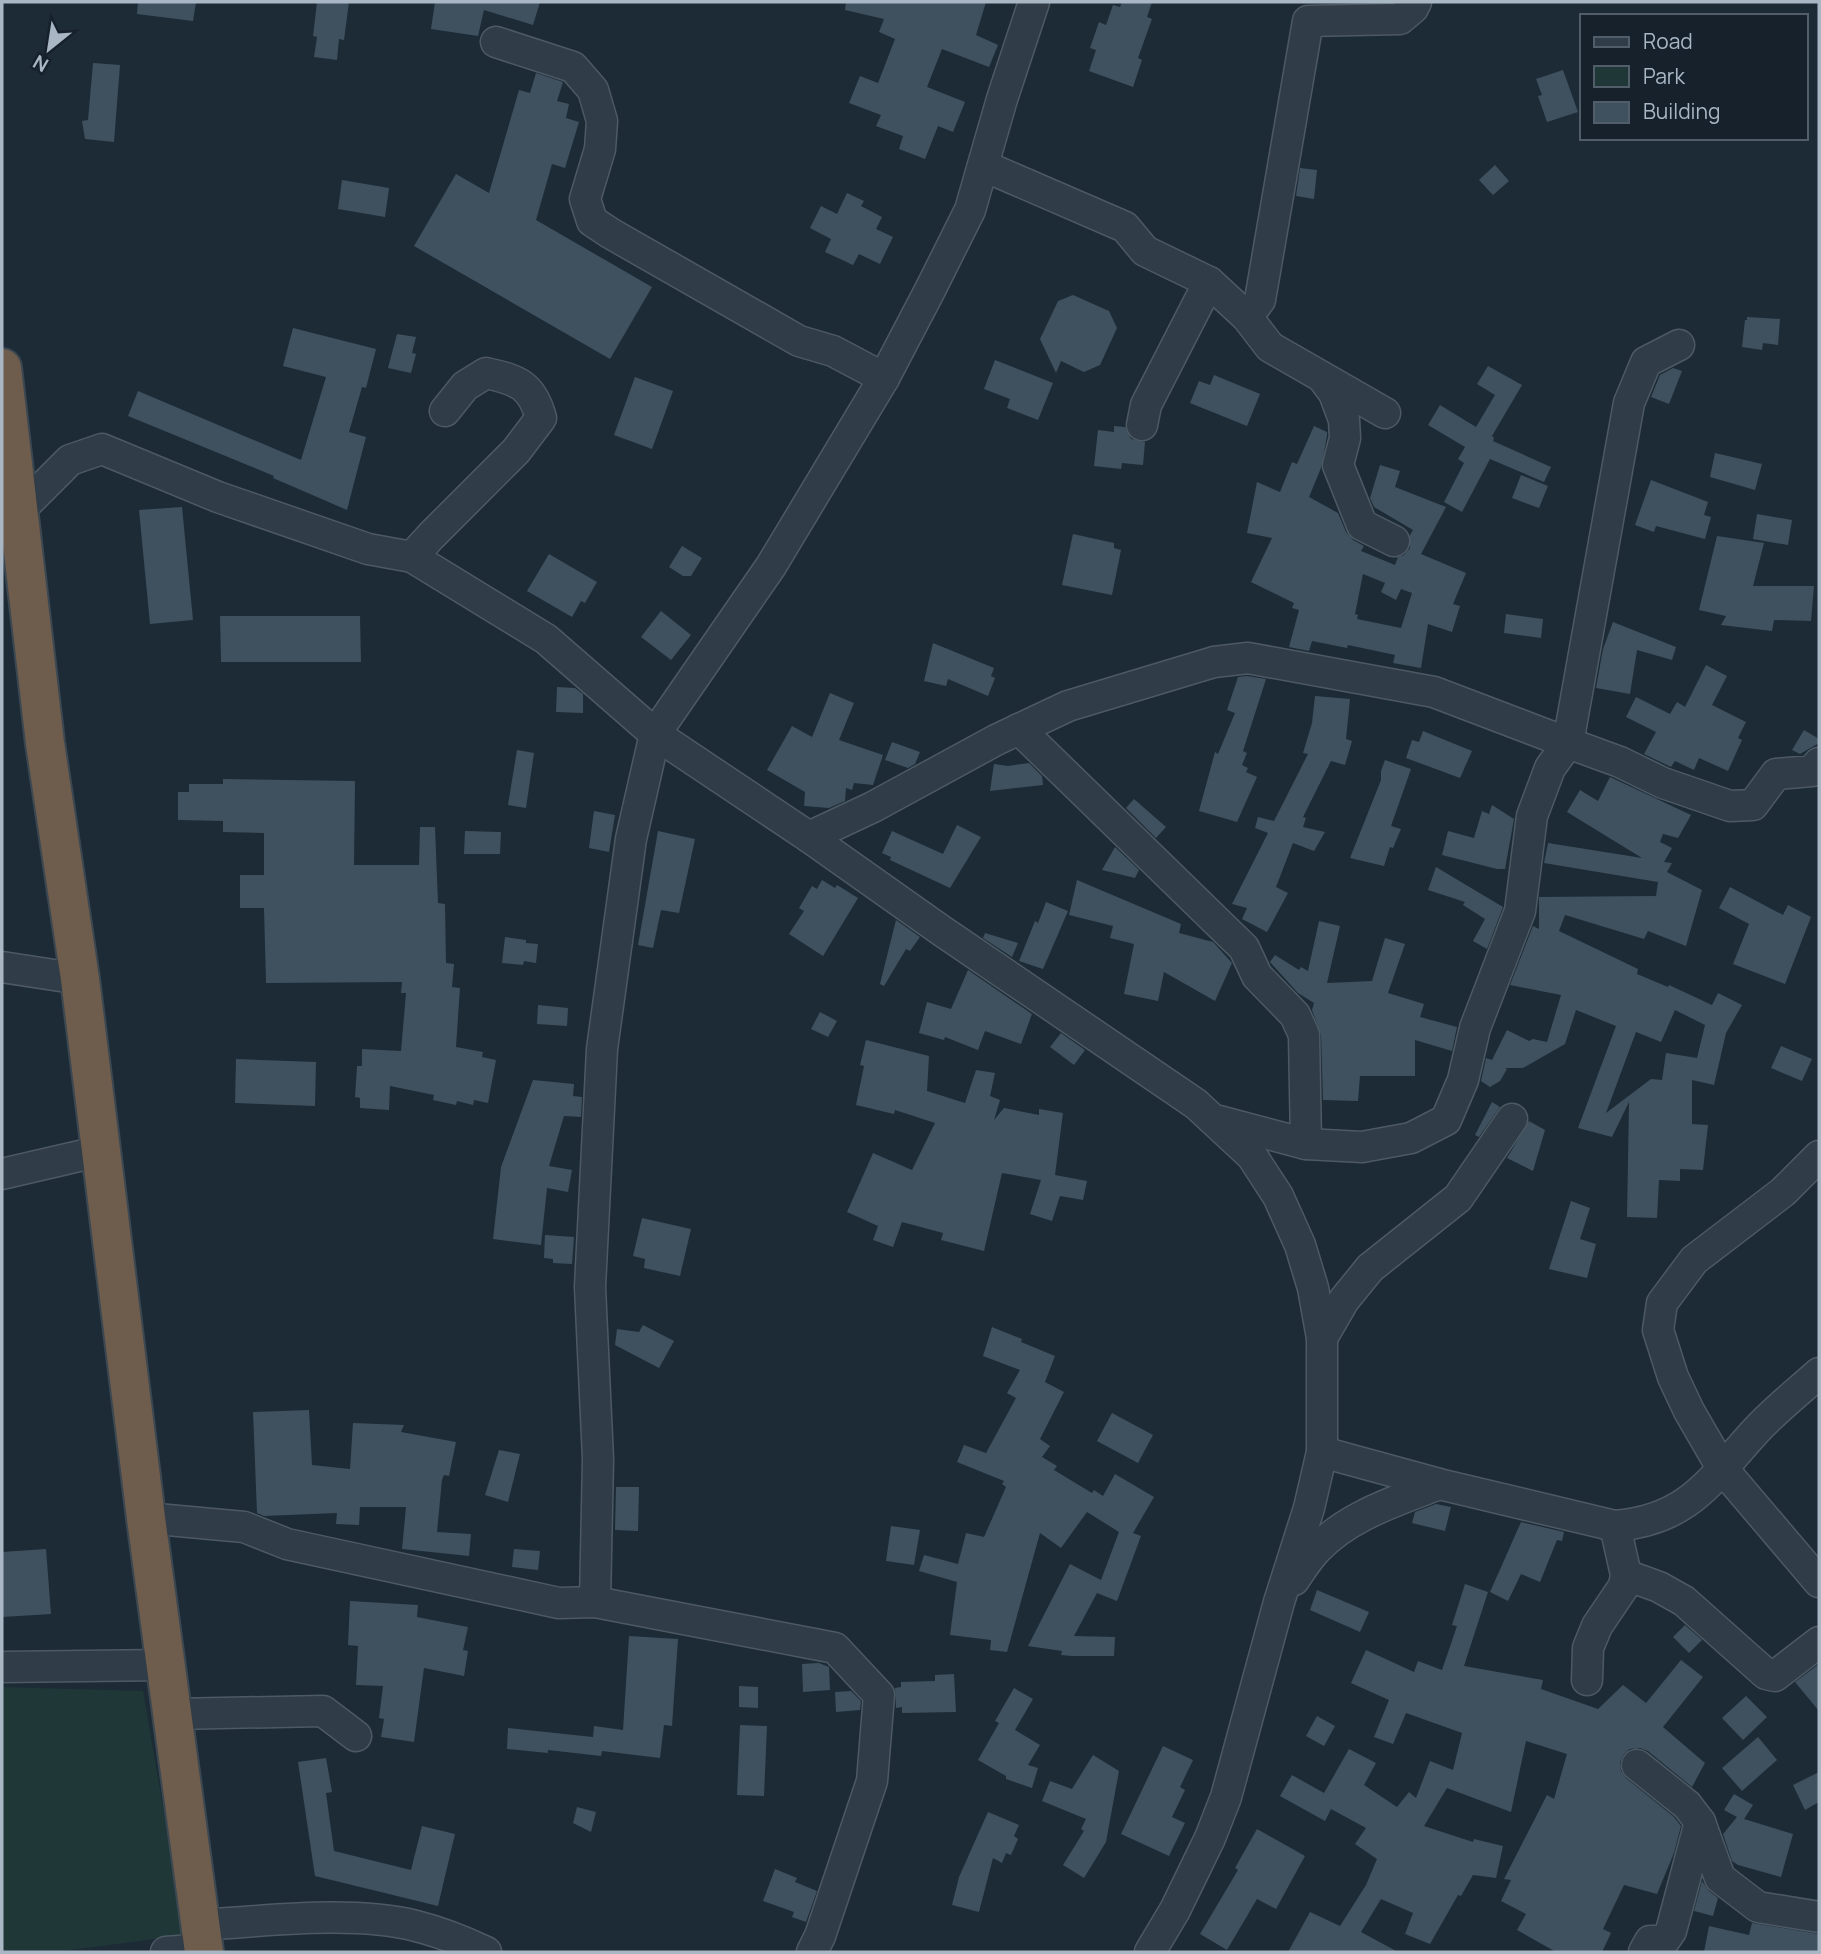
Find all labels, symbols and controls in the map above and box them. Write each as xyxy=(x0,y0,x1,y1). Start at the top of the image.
north arrow xyxy=(14,14,84,84)
legend xyxy=(1580,14,1807,140)
text: Road xyxy=(1643,27,1693,55)
text: N xyxy=(28,49,53,78)
text: Park xyxy=(1643,62,1685,90)
text: Building xyxy=(1643,97,1720,125)

